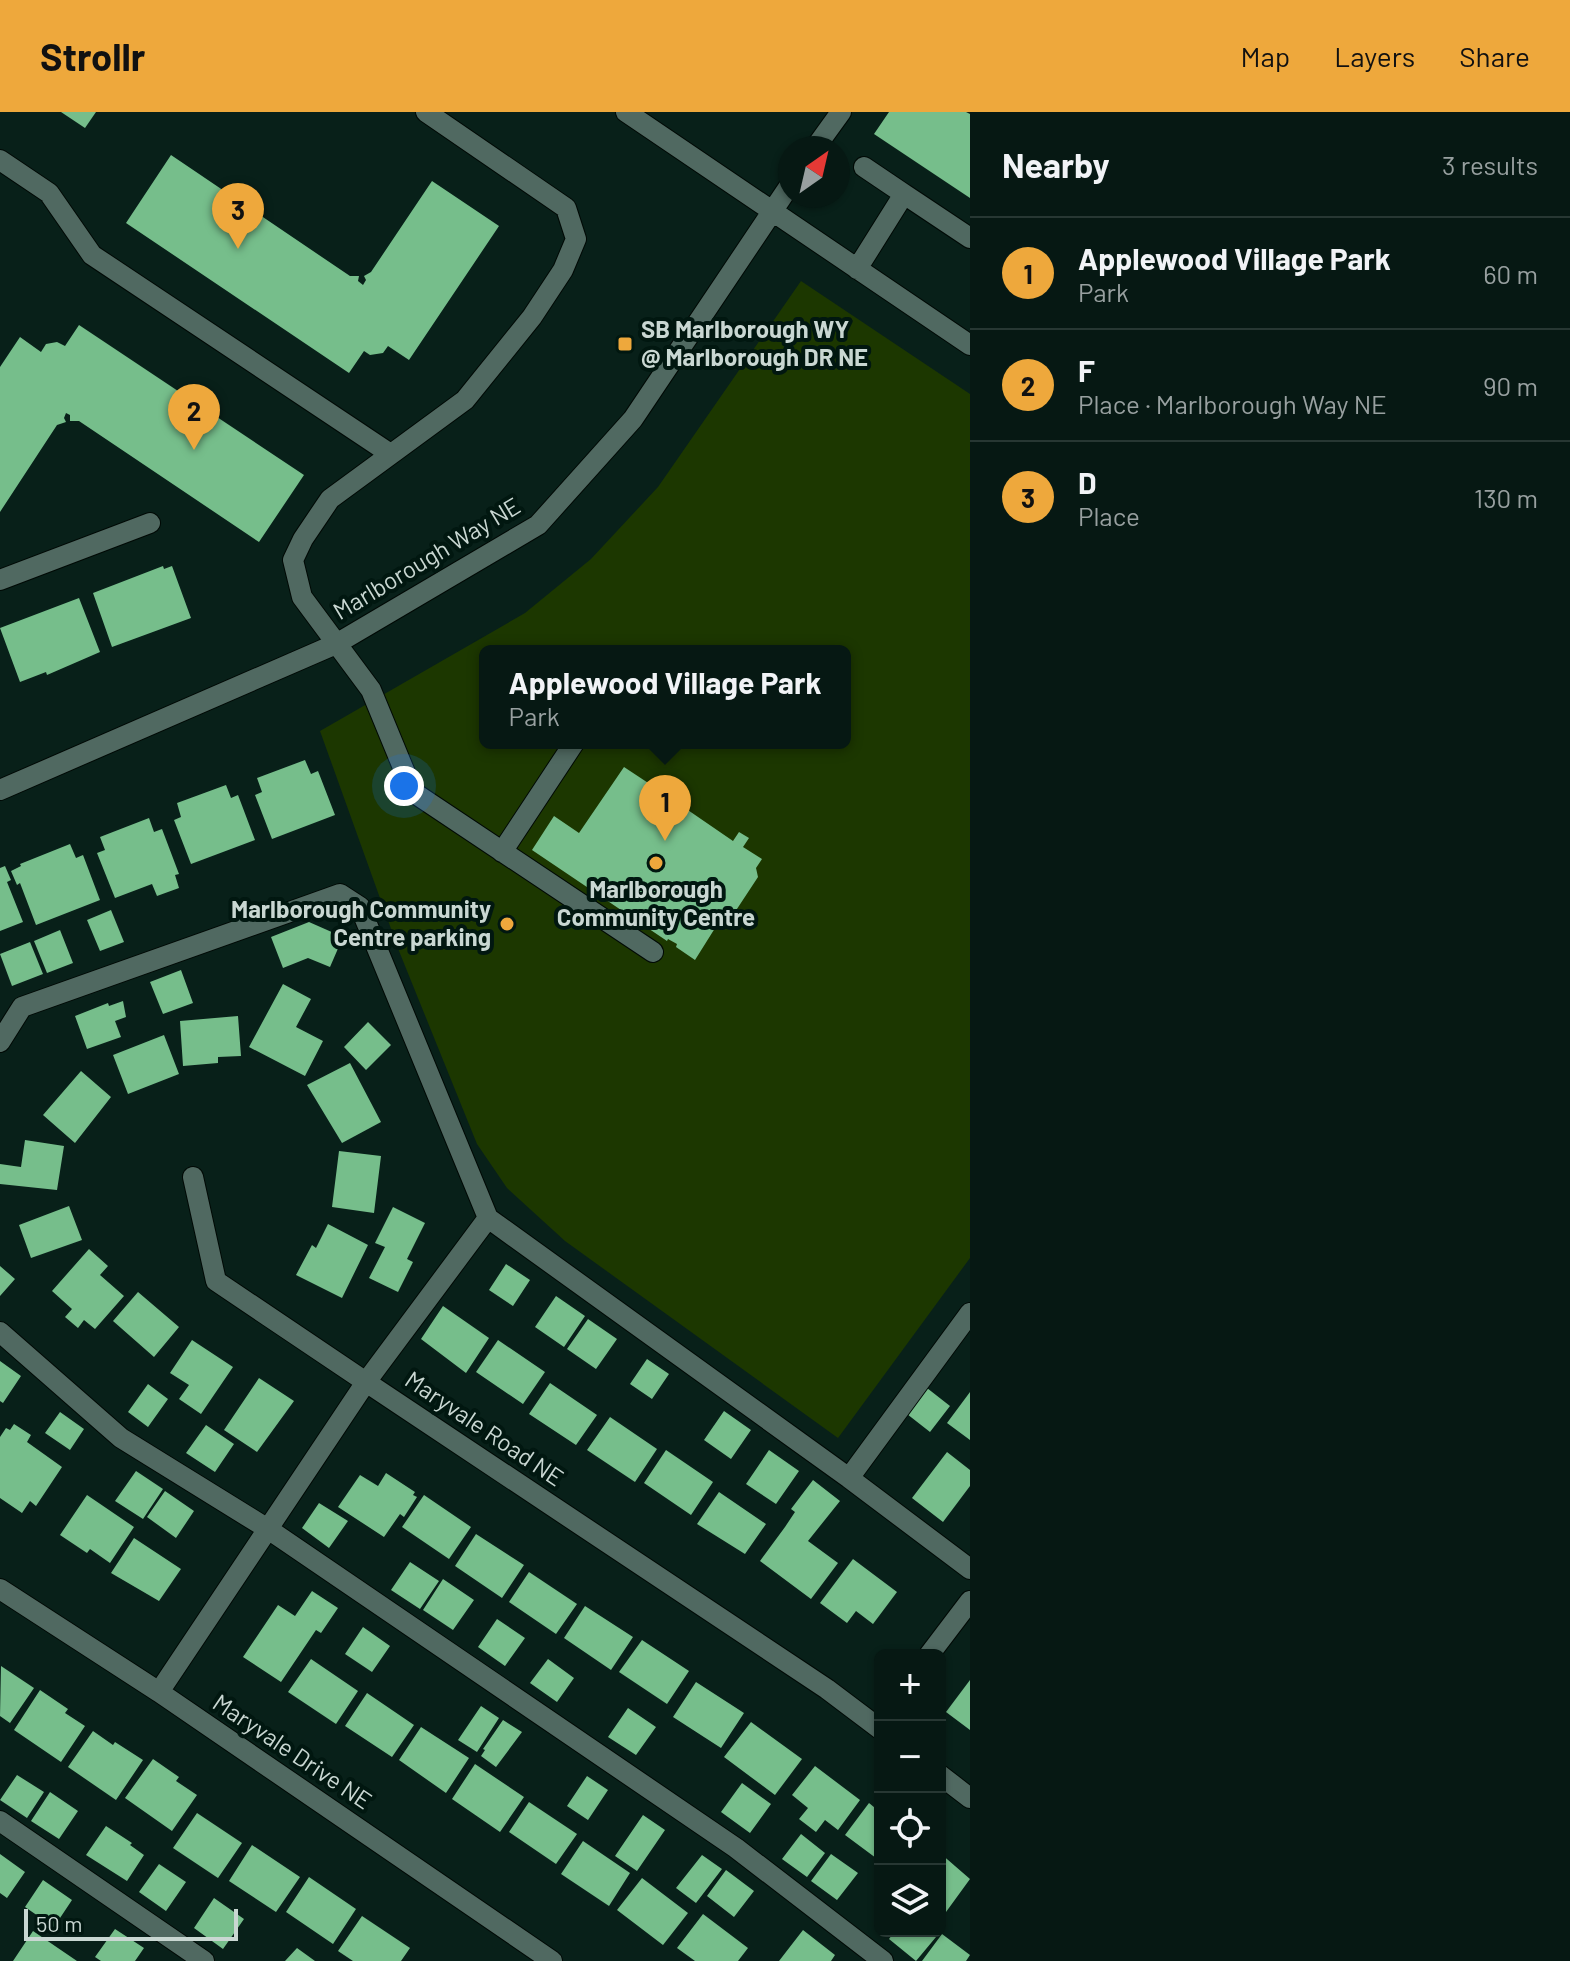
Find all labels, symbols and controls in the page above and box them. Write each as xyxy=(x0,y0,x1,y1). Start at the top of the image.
text: Strollr xyxy=(40,33,145,79)
text: Map xyxy=(1240,39,1290,73)
text: Layers xyxy=(1334,39,1415,73)
text: Share xyxy=(1459,39,1530,73)
north arrow xyxy=(778,136,850,208)
text: Nearby xyxy=(1002,144,1110,185)
text: 3 results xyxy=(1442,149,1538,180)
pin: 3 xyxy=(212,183,264,249)
text: Applewood Village Park xyxy=(1078,240,1391,276)
text: 1 xyxy=(1023,258,1033,289)
text: 60 m xyxy=(1483,258,1538,289)
text: Park xyxy=(1078,276,1129,307)
place label: SB Marlborough WY @ Marlborough DR NE xyxy=(641,314,868,371)
marker: SB Marlborough WY @ Marlborough DR NE xyxy=(616,335,634,353)
text: F xyxy=(1078,352,1095,388)
text: 2 xyxy=(1021,370,1035,401)
text: 90 m xyxy=(1483,370,1538,401)
pin: 2 xyxy=(168,384,220,450)
text: Place · Marlborough Way NE xyxy=(1078,388,1387,419)
text: D xyxy=(1078,464,1097,500)
text: 3 xyxy=(1021,482,1035,513)
text: 130 m xyxy=(1474,482,1538,513)
street label: Marlborough Way NE xyxy=(327,490,525,625)
text: Place xyxy=(1078,500,1140,531)
popup xyxy=(479,645,851,749)
text: Applewood Village Park xyxy=(509,664,821,700)
text: Park xyxy=(509,700,560,731)
your location xyxy=(384,766,424,806)
pin: 1 xyxy=(639,775,691,841)
marker: Marlborough Community Centre xyxy=(647,854,665,872)
place label: Marlborough Community Centre xyxy=(557,874,755,931)
place label: Marlborough Community Centre parking xyxy=(231,894,491,951)
marker: Marlborough Community Centre parking xyxy=(498,915,516,933)
street label: Maryvale Road NE xyxy=(400,1364,570,1491)
map controls xyxy=(874,1649,946,1937)
button: + xyxy=(874,1649,946,1721)
street label: Maryvale Drive NE xyxy=(208,1687,378,1815)
button: − xyxy=(874,1721,946,1793)
button: locate xyxy=(874,1793,946,1865)
button: layers xyxy=(874,1865,946,1937)
scale bar xyxy=(24,1905,238,1941)
text: 50 m xyxy=(36,1910,82,1936)

